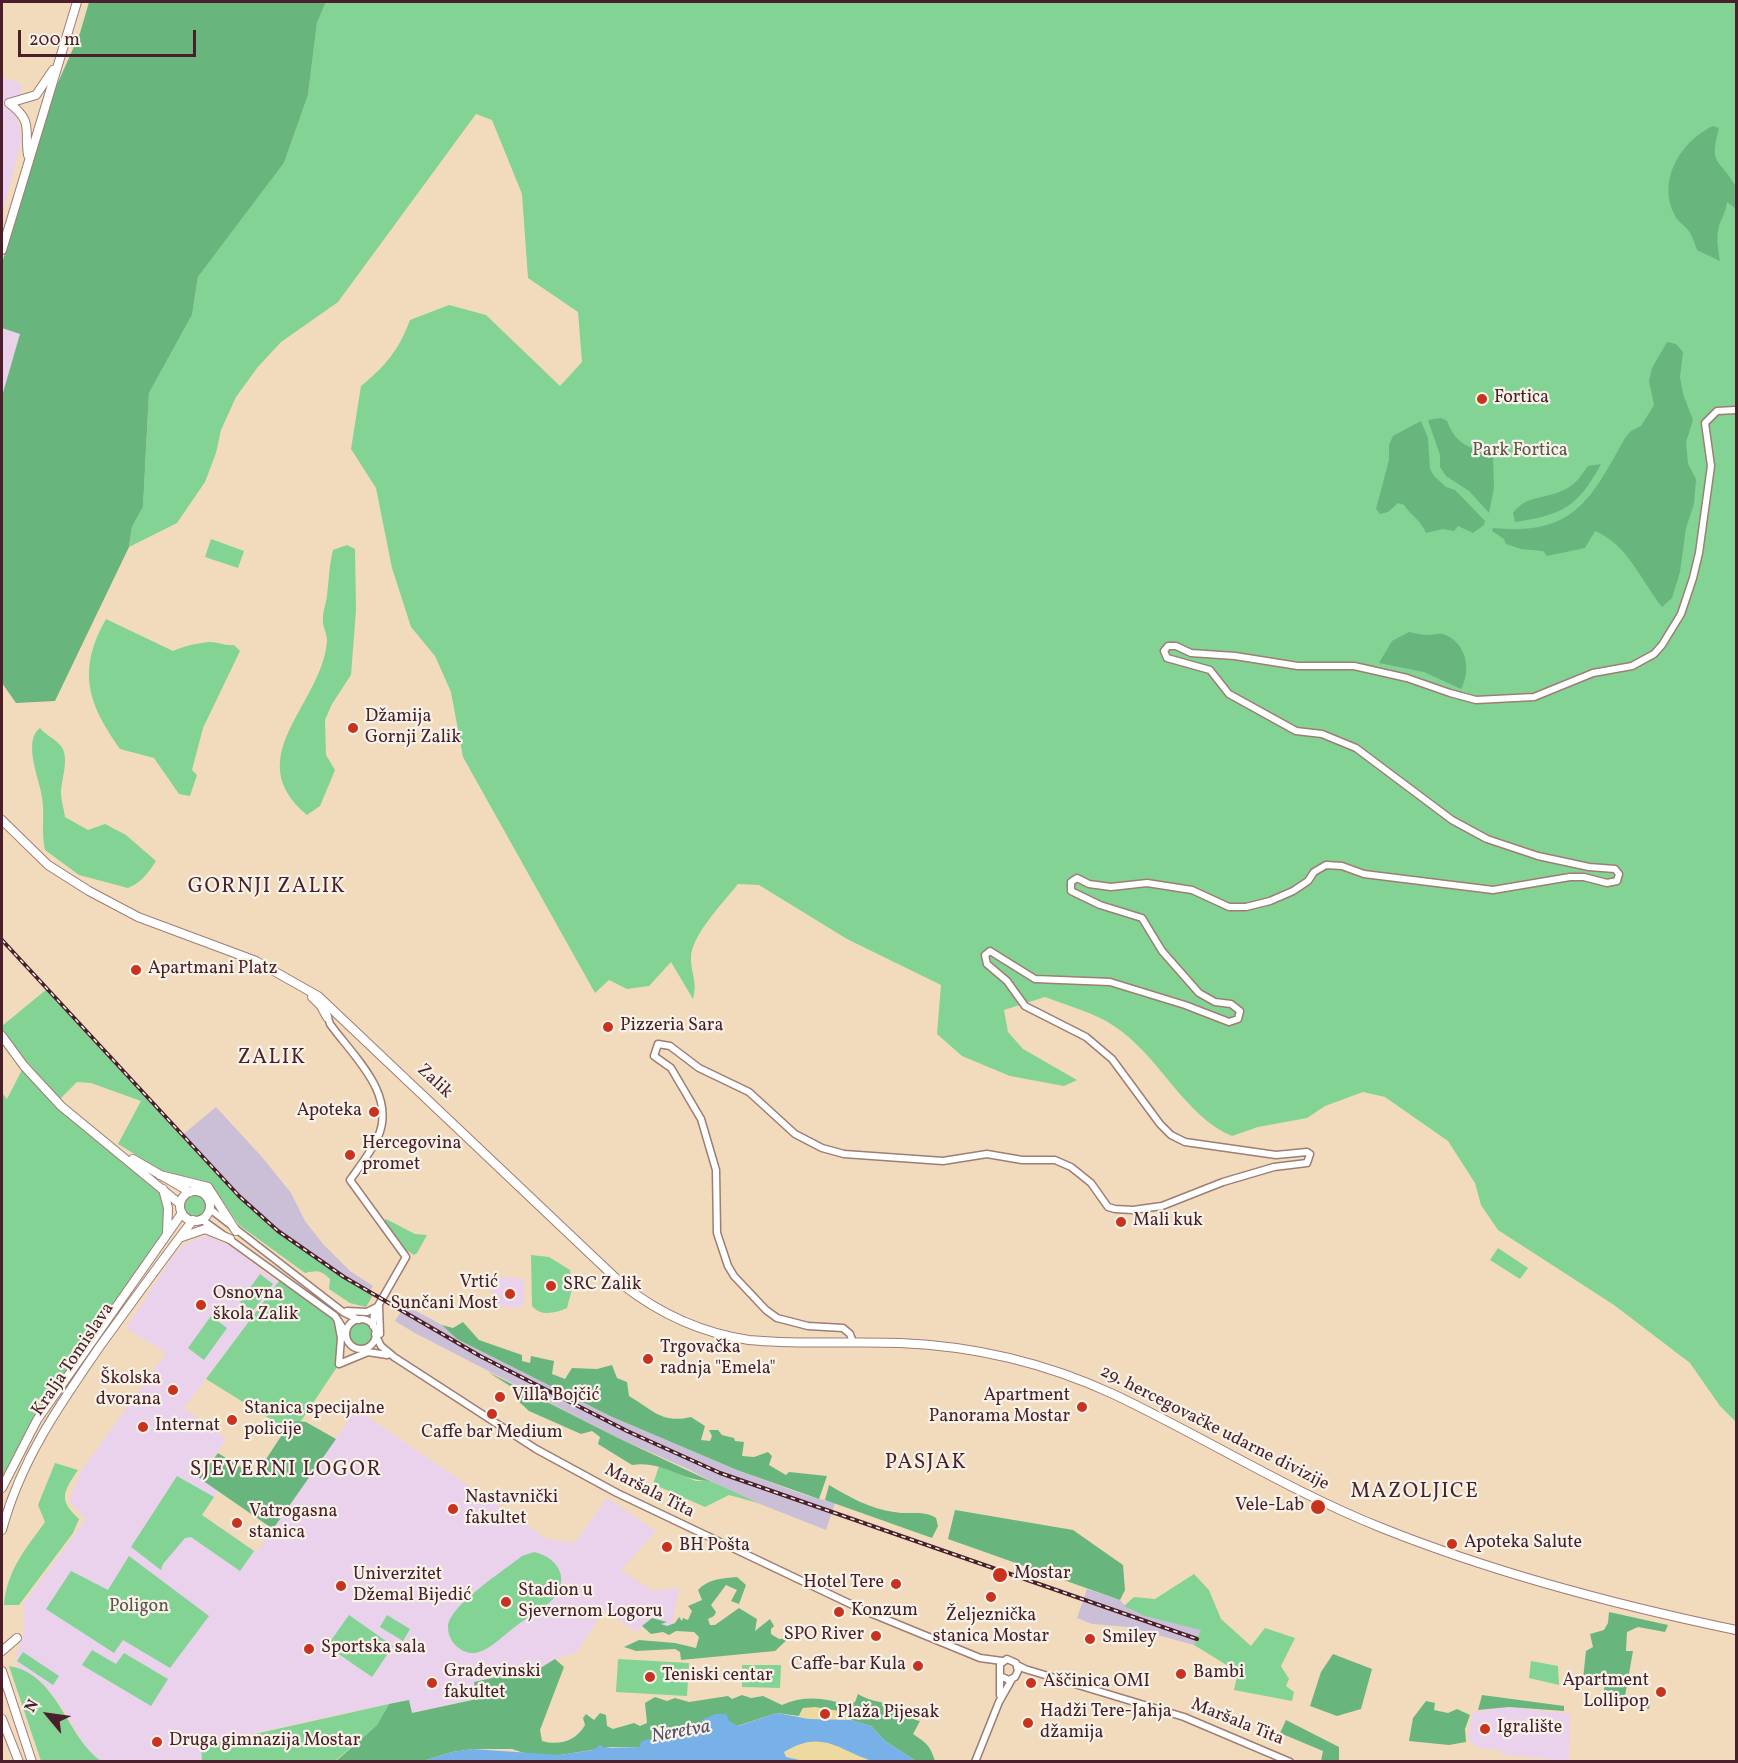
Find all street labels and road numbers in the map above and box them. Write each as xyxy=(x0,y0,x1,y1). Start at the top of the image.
street label: Zalik xyxy=(412,1060,456,1104)
street label: Kralja Tomislava xyxy=(28,1299,120,1421)
street label: 29. hercegovačke udarne divizije xyxy=(1096,1362,1332,1496)
street label: Maršala Tita xyxy=(600,1460,698,1524)
street label: Maršala Tita xyxy=(1187,1695,1287,1751)

